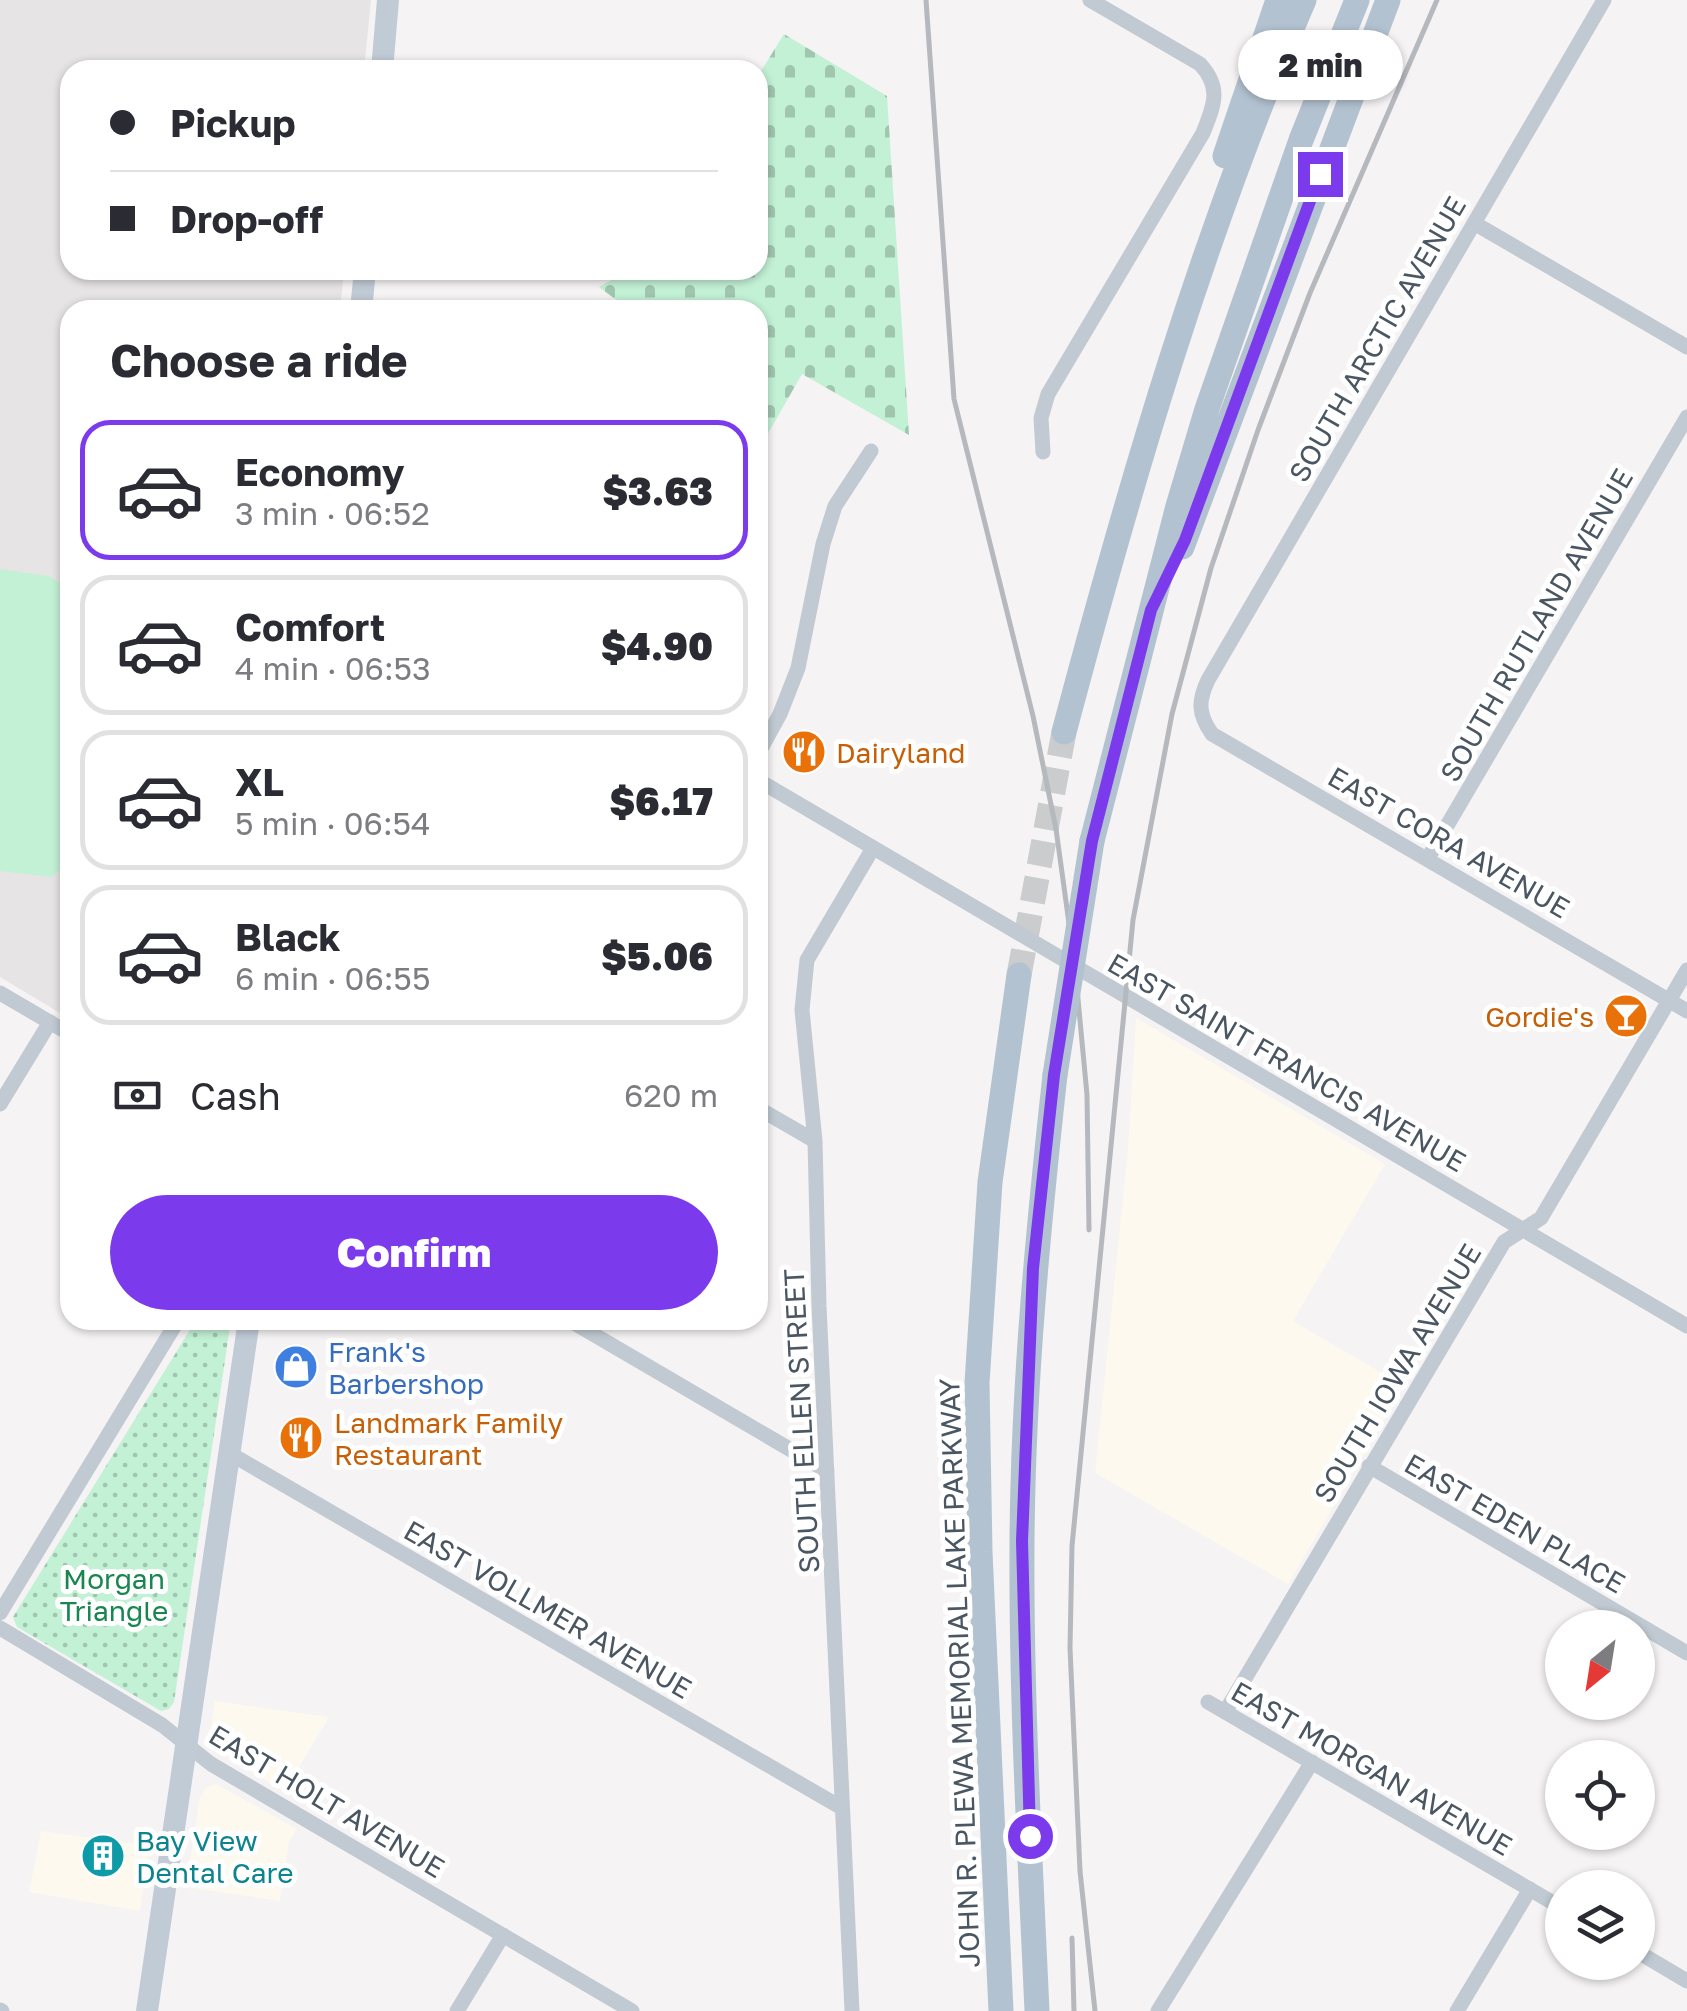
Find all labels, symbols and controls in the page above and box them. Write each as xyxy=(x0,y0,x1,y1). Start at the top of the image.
callout: 2 min xyxy=(1238,29,1402,99)
text: 2 min xyxy=(1278,46,1363,84)
text: Pickup xyxy=(170,100,296,145)
route end xyxy=(1298,152,1343,197)
street label: SOUTH ARCTIC AVENUE xyxy=(1282,190,1472,488)
text: Drop-off xyxy=(170,196,323,241)
text: Choose a ride xyxy=(110,333,408,387)
icon: car xyxy=(115,445,205,535)
text: Economy xyxy=(235,449,404,494)
street label: SOUTH RUTLAND AVENUE xyxy=(1433,463,1639,787)
text: $3.63 xyxy=(602,468,713,513)
text: 3 min · 06:52 xyxy=(235,494,430,532)
icon: car xyxy=(115,600,205,690)
text: Comfort xyxy=(235,604,385,649)
text: $4.90 xyxy=(601,623,713,668)
text: 4 min · 06:53 xyxy=(235,649,431,687)
restaurant icon: Dairyland xyxy=(781,729,827,775)
place label: Dairyland xyxy=(836,736,966,769)
icon: car xyxy=(115,755,205,845)
text: XL xyxy=(235,759,284,804)
street label: EAST CORA AVENUE xyxy=(1323,759,1575,925)
text: $6.17 xyxy=(609,778,713,823)
text: 5 min · 06:54 xyxy=(235,804,431,842)
icon: car xyxy=(115,910,205,1000)
text: Black xyxy=(235,914,340,959)
text: $5.06 xyxy=(601,933,713,978)
street label: EAST SAINT FRANCIS AVENUE xyxy=(1102,946,1472,1178)
text: 6 min · 06:55 xyxy=(235,959,430,997)
bar icon: Gordie's xyxy=(1603,993,1649,1039)
place label: Gordie's xyxy=(1485,1000,1594,1033)
icon: cash xyxy=(110,1068,165,1123)
text: Cash xyxy=(190,1073,281,1118)
text: 620 m xyxy=(624,1076,718,1114)
button: Confirm xyxy=(110,1195,718,1310)
street label: SOUTH IOWA AVENUE xyxy=(1307,1238,1487,1508)
street label: SOUTH ELLEN STREET xyxy=(777,1268,825,1574)
place label: Frank's Barbershop xyxy=(328,1335,484,1400)
shop icon: Frank's Barbershop xyxy=(273,1344,319,1390)
street label: JOHN R. PLEWA MEMORIAL LAKE PARKWAY xyxy=(932,1378,986,1968)
place label: Landmark Family Restaurant xyxy=(334,1406,563,1471)
restaurant icon: Landmark Family Restaurant xyxy=(278,1415,324,1461)
street label: EAST EDEN PLACE xyxy=(1399,1446,1631,1600)
street label: EAST VOLLMER AVENUE xyxy=(398,1513,698,1705)
park label: Morgan Triangle xyxy=(60,1562,168,1627)
north arrow xyxy=(1545,1610,1655,1720)
map controls xyxy=(1545,1610,1655,1980)
street label: EAST MORGAN AVENUE xyxy=(1226,1674,1518,1862)
street label: EAST HOLT AVENUE xyxy=(203,1718,451,1884)
button: locate xyxy=(1545,1740,1655,1850)
route start xyxy=(1008,1814,1053,1859)
place label: Bay View Dental Care xyxy=(136,1824,294,1889)
building icon: Bay View Dental Care xyxy=(80,1833,126,1879)
button: layers xyxy=(1545,1870,1655,1980)

